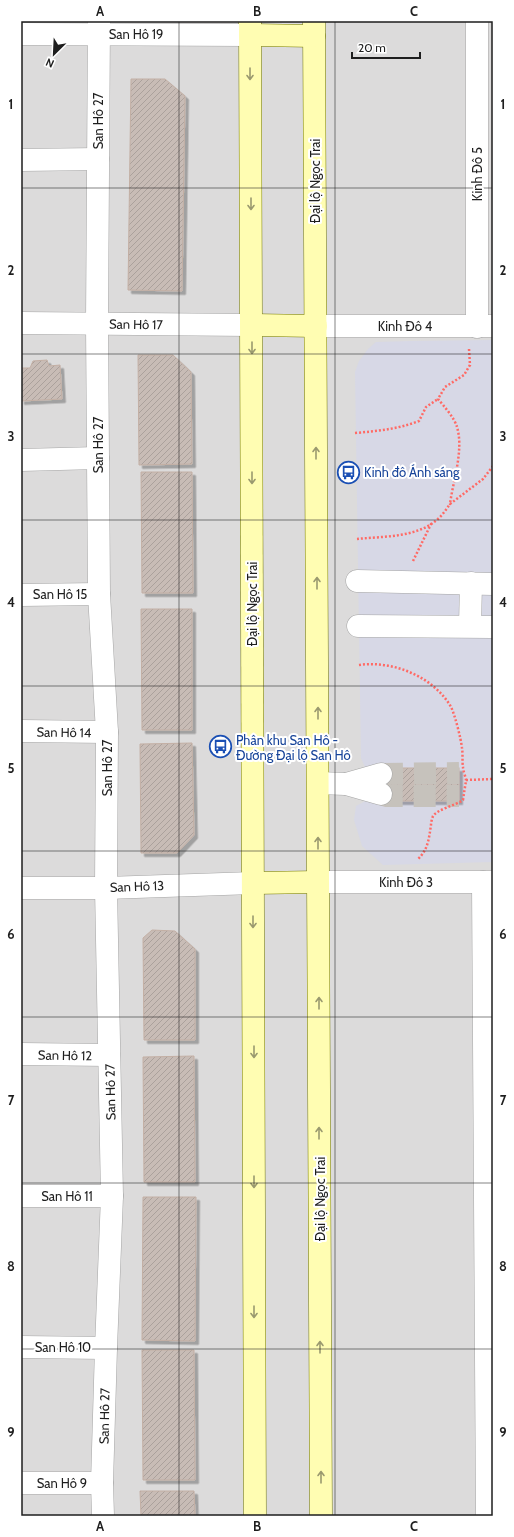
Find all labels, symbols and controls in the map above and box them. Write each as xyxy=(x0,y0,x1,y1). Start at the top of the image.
text: A xyxy=(96,3,105,19)
text: B xyxy=(253,3,261,19)
text: C xyxy=(410,3,418,19)
street label: San Hô 19 xyxy=(109,26,163,42)
north arrow xyxy=(34,34,74,74)
scale bar xyxy=(352,34,420,60)
text: 20 m xyxy=(358,40,386,55)
text: N xyxy=(44,55,56,71)
one-way arrow xyxy=(246,67,254,80)
street label: San Hô 27 xyxy=(90,92,106,149)
text: 1 xyxy=(9,96,13,112)
text: 1 xyxy=(501,96,505,112)
street label: Đại lộ Ngọc Trai xyxy=(307,139,323,223)
street label: Kinh Đô 5 xyxy=(469,147,485,201)
one-way arrow xyxy=(247,197,255,210)
text: 2 xyxy=(8,262,15,278)
text: 2 xyxy=(500,262,507,278)
street label: San Hô 17 xyxy=(109,316,164,332)
street label: Kinh Đô 4 xyxy=(378,318,433,334)
one-way arrow xyxy=(248,341,256,354)
street label: San Hô 27 xyxy=(90,416,106,473)
text: 3 xyxy=(7,428,15,444)
text: 3 xyxy=(499,428,507,444)
one-way arrow xyxy=(312,447,320,460)
bus stop icon: Kinh đô Ánh sáng xyxy=(335,459,361,485)
place label: Kinh đô Ánh sáng xyxy=(364,463,460,480)
one-way arrow xyxy=(248,471,256,484)
street label: Đại lộ Ngọc Trai xyxy=(244,562,260,646)
one-way arrow xyxy=(313,577,321,590)
street label: San Hô 15 xyxy=(33,586,87,602)
text: 4 xyxy=(7,594,15,610)
text: 4 xyxy=(499,594,507,610)
one-way arrow xyxy=(314,707,321,720)
street label: San Hô 14 xyxy=(36,724,92,740)
place label: Phân khu San Hô - Đường Đại lộ San Hô xyxy=(236,732,351,763)
bus stop icon: Phân khu San Hô - Đường Đại lộ San Hô xyxy=(208,734,234,760)
street label: San Hô 27 xyxy=(99,739,115,796)
text: 5 xyxy=(8,760,15,776)
text: 5 xyxy=(500,760,507,776)
one-way arrow xyxy=(314,837,322,850)
street label: Kinh Đô 3 xyxy=(379,874,433,890)
street label: San Hô 13 xyxy=(110,877,164,895)
one-way arrow xyxy=(249,915,257,928)
text: 6 xyxy=(7,926,15,942)
text: 6 xyxy=(499,926,507,942)
one-way arrow xyxy=(315,997,323,1010)
one-way arrow xyxy=(250,1045,258,1058)
street label: San Hô 12 xyxy=(38,1047,92,1063)
street label: San Hô 27 xyxy=(102,1063,118,1120)
text: 7 xyxy=(8,1092,15,1108)
text: 7 xyxy=(500,1092,507,1108)
one-way arrow xyxy=(315,1127,323,1140)
street label: Đại lộ Ngọc Trai xyxy=(312,1157,328,1241)
one-way arrow xyxy=(250,1175,258,1188)
street label: San Hô 11 xyxy=(41,1188,93,1204)
text: 8 xyxy=(7,1258,15,1274)
text: 8 xyxy=(499,1258,507,1274)
one-way arrow xyxy=(250,1305,258,1318)
street label: San Hô 10 xyxy=(35,1339,91,1355)
one-way arrow xyxy=(316,1341,324,1354)
street label: San Hô 27 xyxy=(96,1387,112,1444)
text: 9 xyxy=(7,1424,15,1440)
text: 9 xyxy=(499,1424,507,1440)
one-way arrow xyxy=(317,1471,325,1484)
street label: San Hô 9 xyxy=(37,1475,87,1491)
text: A xyxy=(96,1518,105,1534)
text: B xyxy=(253,1518,261,1534)
text: C xyxy=(410,1518,418,1534)

